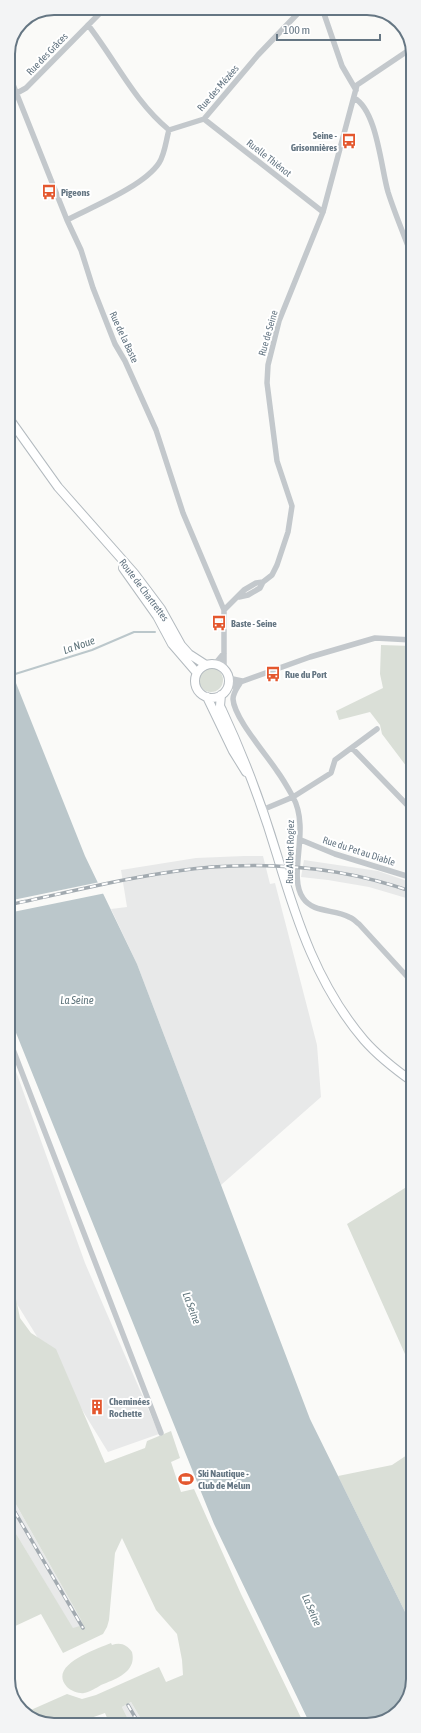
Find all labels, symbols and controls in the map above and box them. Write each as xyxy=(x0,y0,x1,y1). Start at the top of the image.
scale bar xyxy=(277,16,380,42)
text: 100 m xyxy=(283,23,310,37)
street label: Rue des Grâces xyxy=(24,30,70,77)
street label: Rue des Mézées xyxy=(195,62,241,113)
place label: Seine - Grisonnières xyxy=(291,130,337,153)
bus stop icon: Seine - Grisonnières xyxy=(340,132,358,150)
street label: Ruelle Thiénot xyxy=(244,137,294,179)
bus stop icon: Pigeons xyxy=(40,183,58,201)
place label: Pigeons xyxy=(61,187,90,198)
street label: Rue de Seine xyxy=(256,309,280,357)
street label: Rue de la Baste xyxy=(107,310,141,365)
street label: Route de Chartrettes xyxy=(117,557,171,624)
bus stop icon: Baste - Seine xyxy=(210,614,228,632)
place label: Baste - Seine xyxy=(231,618,277,629)
water label: La Noue xyxy=(62,634,96,656)
bus stop icon: Rue du Port xyxy=(264,665,282,683)
place label: Rue du Port xyxy=(285,669,327,680)
street label: Rue Albert Rogiez xyxy=(284,819,296,884)
street label: Rue du Pet au Diable xyxy=(321,834,397,868)
water label: La Seine xyxy=(60,994,94,1006)
water label: La Seine xyxy=(181,1290,203,1326)
place label: Cheminées Rochette xyxy=(109,1396,150,1419)
building icon: Cheminées Rochette xyxy=(88,1398,106,1416)
place label: Ski Nautique - Club de Melun xyxy=(198,1468,250,1491)
sports icon: Ski Nautique - Club de Melun xyxy=(177,1470,195,1488)
water label: La Seine xyxy=(300,1592,324,1628)

